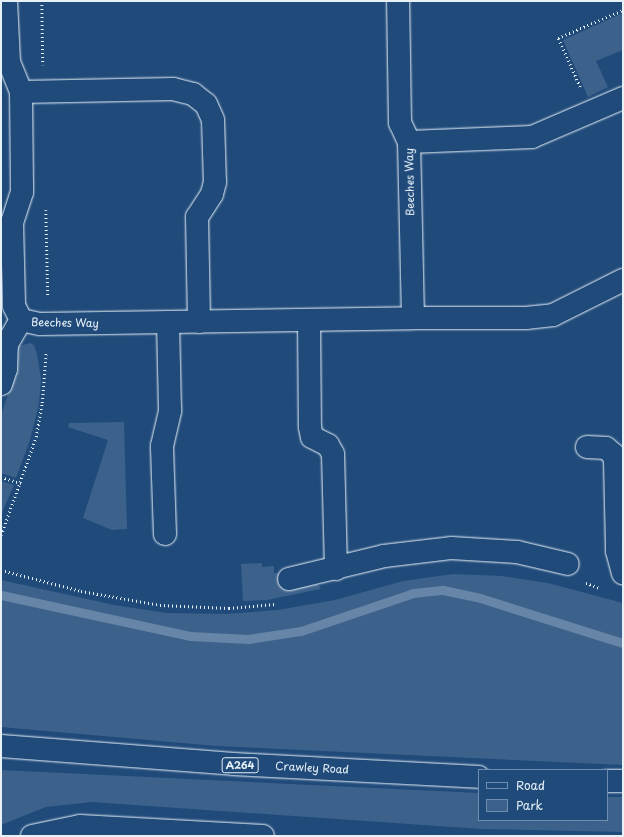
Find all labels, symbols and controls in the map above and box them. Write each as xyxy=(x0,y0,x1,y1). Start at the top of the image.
street label: Beeches Way xyxy=(403,148,417,216)
street label: Beeches Way xyxy=(31,316,99,330)
road number: A264 xyxy=(221,757,259,773)
street label: Crawley Road xyxy=(274,759,350,777)
legend xyxy=(478,769,608,821)
text: Road xyxy=(516,776,545,794)
text: Park xyxy=(516,796,543,814)

